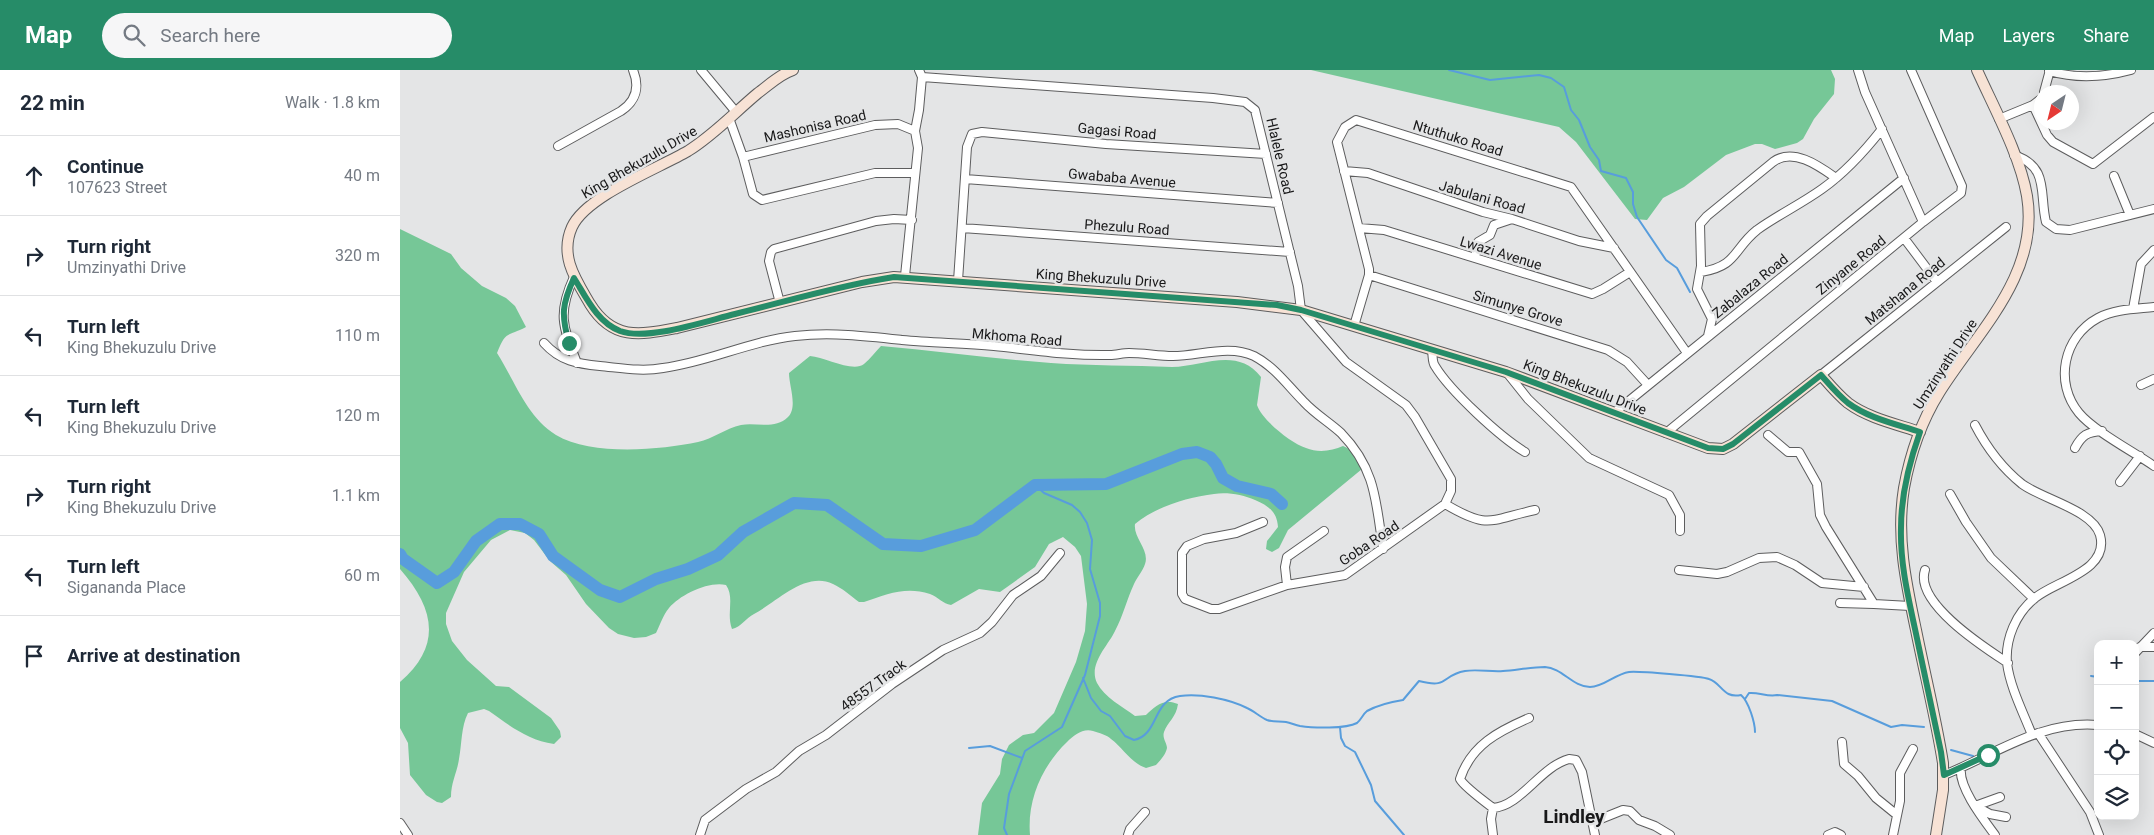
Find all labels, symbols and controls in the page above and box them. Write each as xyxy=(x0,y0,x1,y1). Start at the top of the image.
search box xyxy=(102,13,452,58)
text: Map xyxy=(25,21,72,49)
icon: search xyxy=(120,21,148,49)
text: Search here xyxy=(160,24,260,47)
text: Map xyxy=(1939,25,1974,46)
text: Layers xyxy=(2002,25,2055,46)
text: Share xyxy=(2083,25,2129,46)
north arrow xyxy=(2034,85,2079,130)
text: 22 min xyxy=(20,91,85,115)
text: Walk · 1.8 km xyxy=(285,93,380,112)
street label: Mashonisa Road xyxy=(762,106,868,146)
street label: Hlalele Road xyxy=(1263,116,1297,196)
street label: Ntuthuko Road xyxy=(1411,117,1505,159)
street label: Gagasi Road xyxy=(1077,120,1157,142)
street label: King Bhekuzulu Drive xyxy=(578,122,700,202)
text: Continue xyxy=(67,155,144,178)
icon: ahead xyxy=(20,162,48,190)
street label: Gwababa Avenue xyxy=(1068,165,1176,191)
text: 40 m xyxy=(344,166,380,185)
street label: Jabulani Road xyxy=(1437,177,1527,217)
text: 107623 Street xyxy=(67,178,167,197)
street label: Phezulu Road xyxy=(1084,216,1170,238)
street label: Zinyane Road xyxy=(1813,232,1889,298)
street label: Lwazi Avenue xyxy=(1458,233,1544,273)
text: Turn right xyxy=(67,235,151,258)
icon: right xyxy=(20,242,48,270)
text: 320 m xyxy=(335,246,380,265)
street label: Zabalaza Road xyxy=(1709,251,1791,321)
street label: Matshana Road xyxy=(1862,254,1948,328)
text: Umzinyathi Drive xyxy=(67,258,186,277)
street label: King Bhekuzulu Drive xyxy=(1035,265,1167,291)
street label: Simunye Grove xyxy=(1471,287,1565,329)
text: Turn left xyxy=(67,315,140,338)
street label: Umzinyathi Drive xyxy=(1910,316,1980,412)
icon: left xyxy=(20,322,48,350)
street label: Mkhoma Road xyxy=(971,325,1063,349)
text: 110 m xyxy=(335,326,380,345)
route end xyxy=(558,332,581,355)
text: King Bhekuzulu Drive xyxy=(67,338,216,357)
street label: King Bhekuzulu Drive xyxy=(1521,356,1649,418)
text: Turn left xyxy=(67,395,140,418)
icon: left xyxy=(20,402,48,430)
text: 120 m xyxy=(335,406,380,425)
text: King Bhekuzulu Drive xyxy=(67,418,216,437)
text: Turn right xyxy=(67,475,151,498)
icon: right xyxy=(20,482,48,510)
text: 1.1 km xyxy=(332,486,380,505)
text: King Bhekuzulu Drive xyxy=(67,498,216,517)
street label: Goba Road xyxy=(1336,517,1402,569)
text: Turn left xyxy=(67,555,140,578)
icon: left xyxy=(20,562,48,590)
text: 60 m xyxy=(344,566,380,585)
text: Sigananda Place xyxy=(67,578,186,597)
map controls xyxy=(2094,640,2139,820)
button: + xyxy=(2094,640,2139,685)
icon: arrive xyxy=(20,642,48,670)
text: Arrive at destination xyxy=(67,644,240,667)
street label: 48557 Track xyxy=(837,655,910,714)
button: − xyxy=(2094,685,2139,730)
button: locate xyxy=(2094,730,2139,775)
route start xyxy=(1977,744,2000,767)
button: layers xyxy=(2094,775,2139,820)
district label: Lindley xyxy=(1543,805,1605,828)

